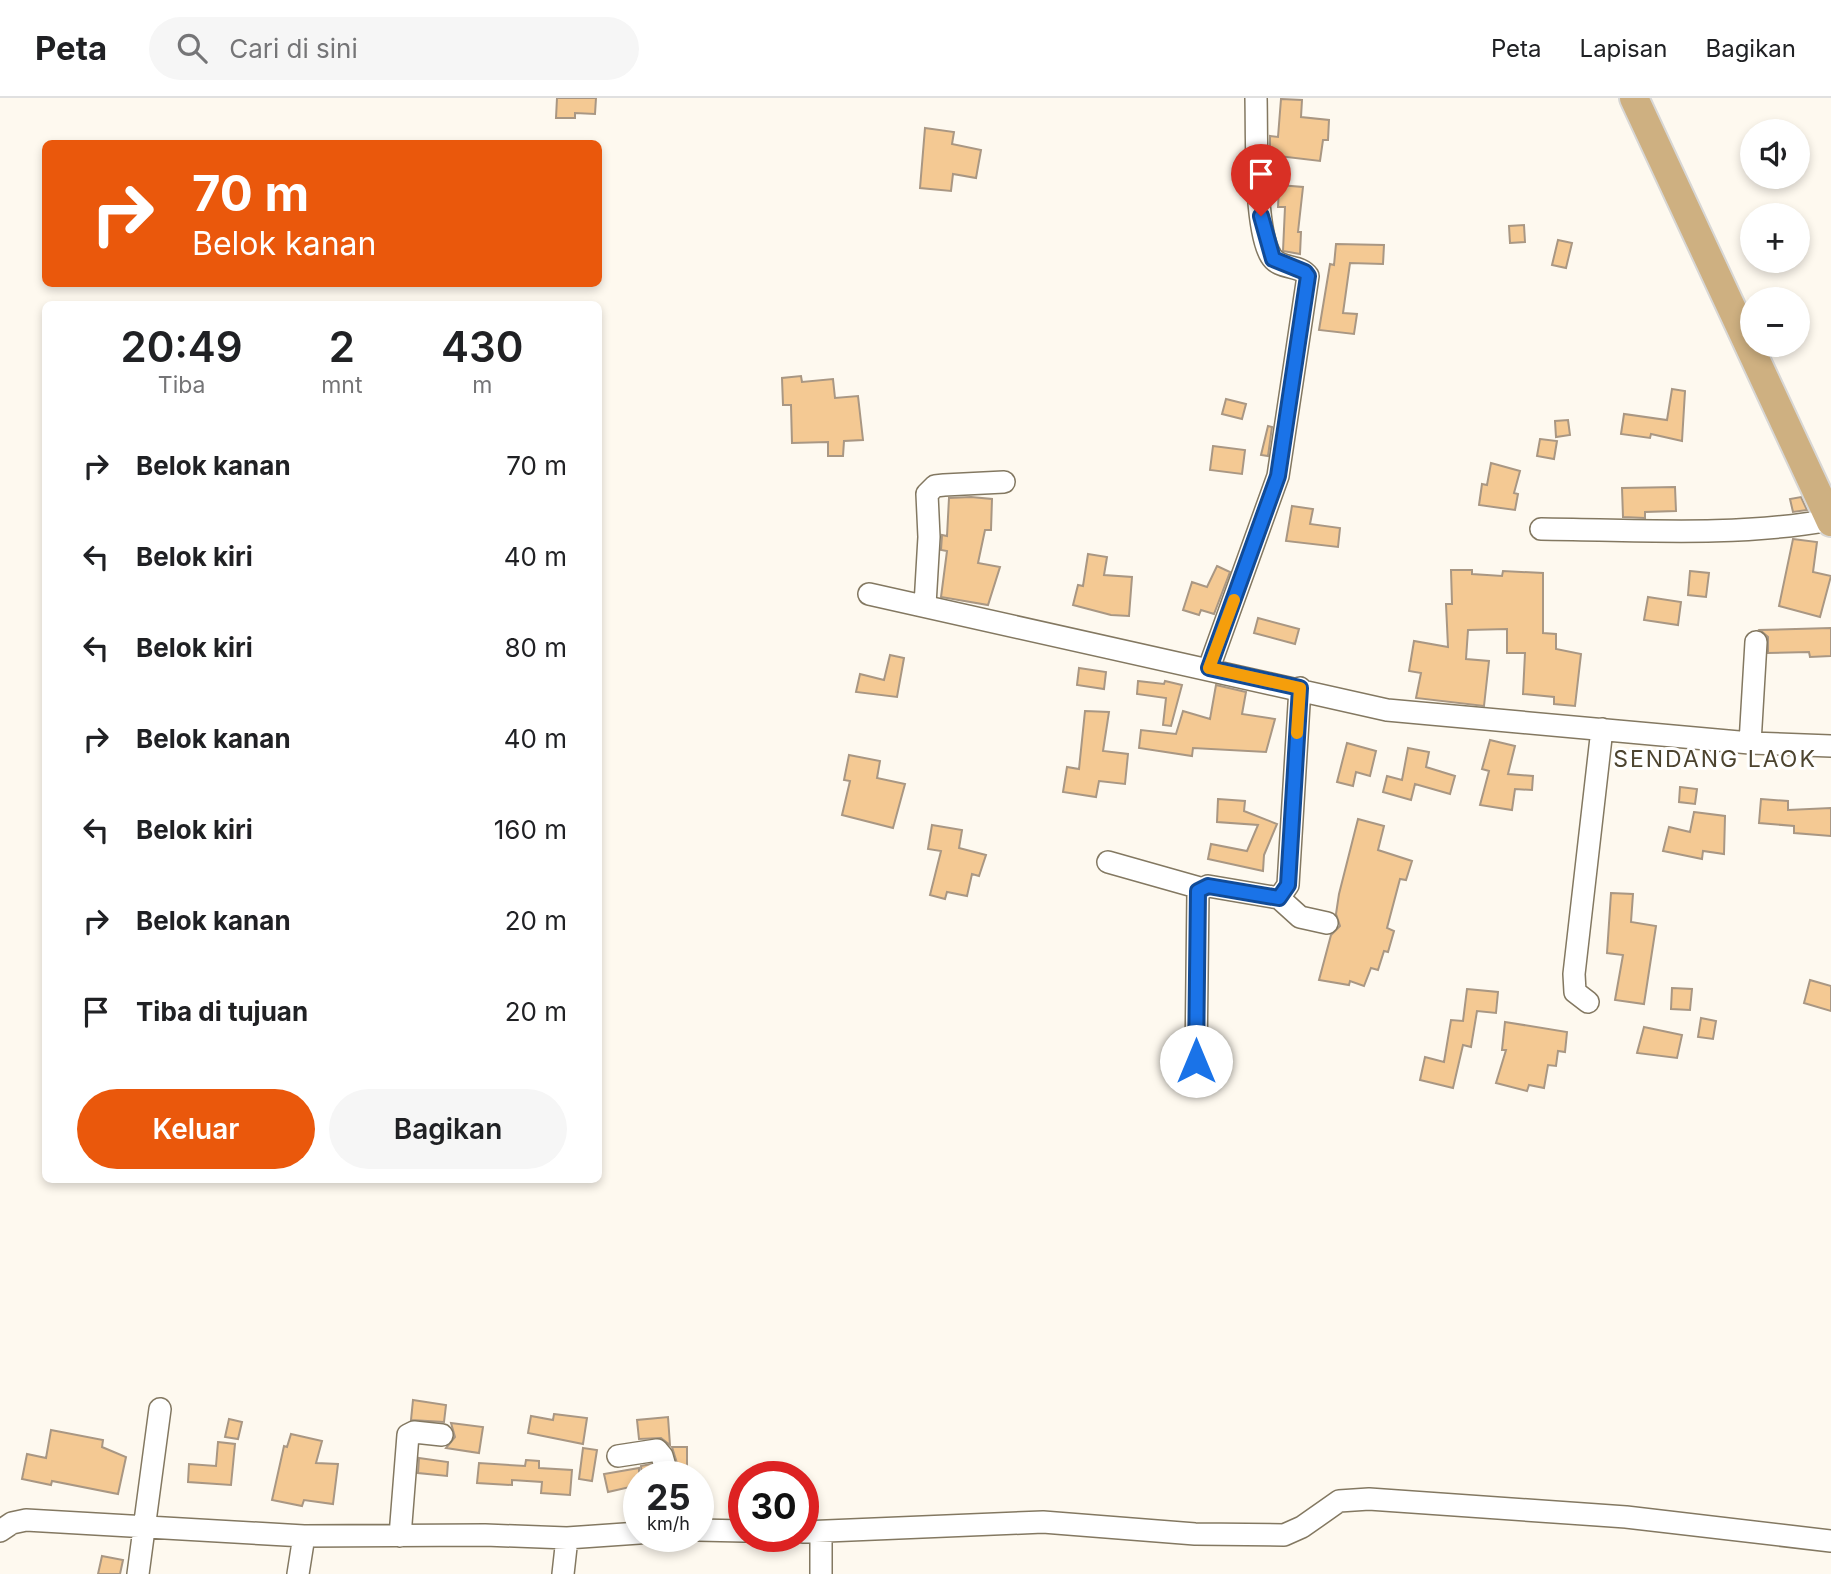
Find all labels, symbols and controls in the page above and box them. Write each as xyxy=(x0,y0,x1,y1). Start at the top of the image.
search box xyxy=(149,17,639,80)
text: Peta xyxy=(35,28,107,68)
icon: search xyxy=(173,29,211,67)
text: Cari di sini xyxy=(229,33,358,64)
text: Peta xyxy=(1491,34,1542,63)
text: Lapisan xyxy=(1580,34,1667,63)
text: Bagikan xyxy=(1705,34,1796,63)
map controls xyxy=(1740,119,1810,357)
button: sound xyxy=(1740,119,1810,189)
pin xyxy=(1231,144,1291,216)
icon: arrive xyxy=(1242,155,1280,193)
text: 70 m xyxy=(192,164,309,223)
icon: right xyxy=(77,168,168,259)
button: + xyxy=(1740,203,1810,273)
text: Belok kanan xyxy=(192,224,376,263)
button: − xyxy=(1740,287,1810,357)
text: 20:49 xyxy=(121,321,243,372)
text: 2 xyxy=(329,321,355,372)
text: 430 xyxy=(441,321,523,372)
text: Tiba xyxy=(158,371,205,399)
text: mnt xyxy=(321,371,362,399)
text: m xyxy=(472,371,492,399)
icon: right xyxy=(77,447,115,485)
text: Belok kanan xyxy=(136,450,291,481)
text: 70 m xyxy=(506,450,567,481)
icon: left xyxy=(77,538,115,576)
text: Belok kiri xyxy=(136,541,253,572)
text: 40 m xyxy=(504,541,567,572)
icon: left xyxy=(77,629,115,667)
text: Belok kiri xyxy=(136,632,253,663)
text: 80 m xyxy=(504,632,567,663)
icon: right xyxy=(77,720,115,758)
text: Belok kanan xyxy=(136,723,291,754)
text: 40 m xyxy=(504,723,567,754)
district label: SENDANG LAOK xyxy=(1613,745,1817,773)
icon: left xyxy=(77,811,115,849)
text: Belok kiri xyxy=(136,814,253,845)
text: 160 m xyxy=(494,814,567,845)
icon: right xyxy=(77,902,115,940)
text: Belok kanan xyxy=(136,905,291,936)
text: 20 m xyxy=(505,905,567,936)
icon: arrive xyxy=(77,993,115,1031)
text: Tiba di tujuan xyxy=(136,996,308,1027)
text: 20 m xyxy=(505,996,567,1027)
position arrow xyxy=(1159,1024,1233,1098)
button: Keluar xyxy=(77,1089,315,1169)
button: Bagikan xyxy=(329,1089,567,1169)
speed limit sign: 30 xyxy=(728,1461,819,1552)
text: 25 xyxy=(646,1476,691,1518)
text: km/h xyxy=(647,1513,690,1534)

